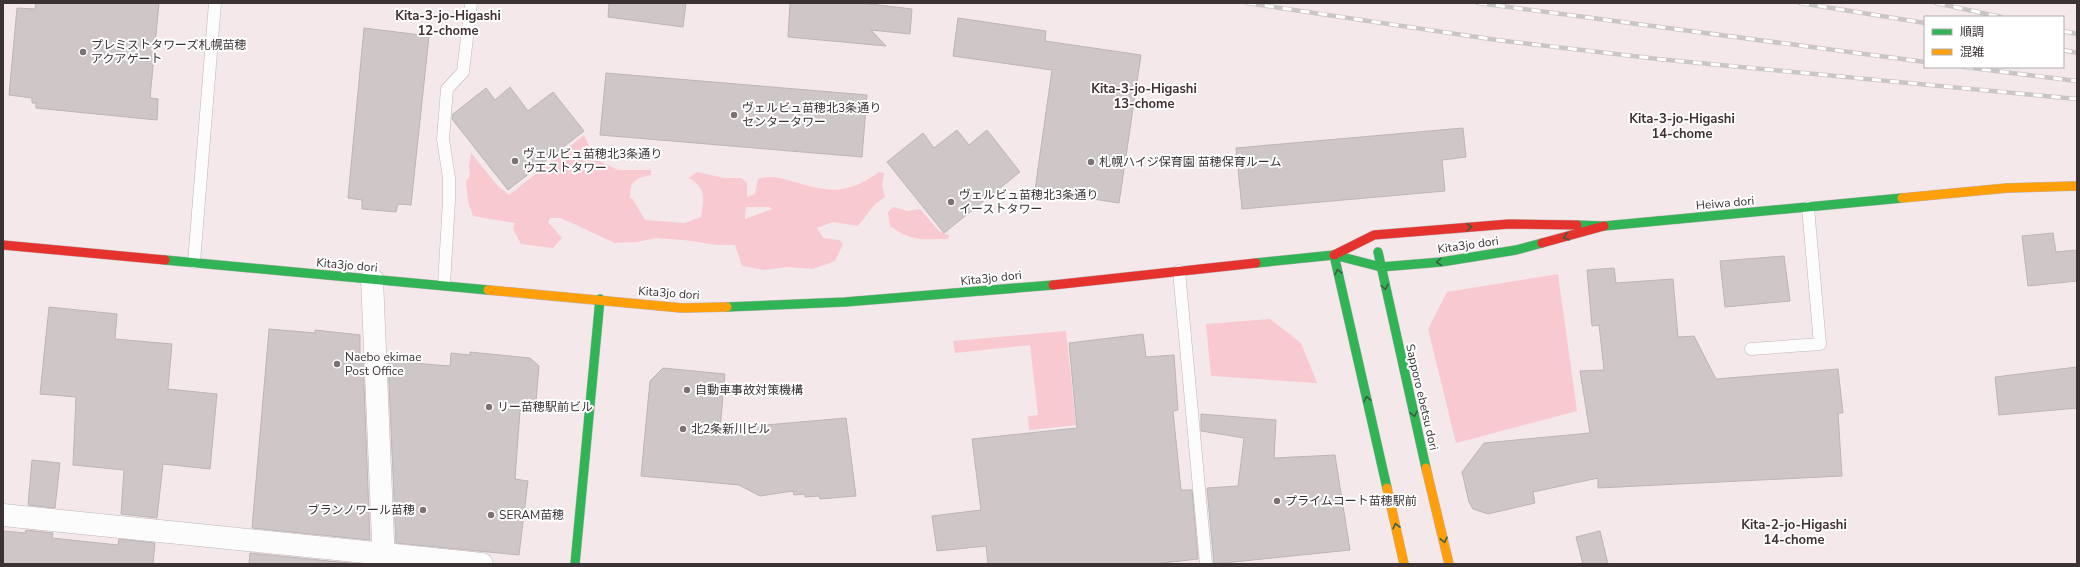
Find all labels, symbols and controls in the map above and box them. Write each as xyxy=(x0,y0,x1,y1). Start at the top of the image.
district label: Kita-3-jo-Higashi 12-chome xyxy=(395,7,501,40)
legend xyxy=(1924,16,2064,68)
text: 順調 xyxy=(1960,24,1984,40)
place label: プレミストタワーズ札幌苗穂 アクアゲート xyxy=(91,37,246,67)
text: 混雑 xyxy=(1960,44,1984,60)
marker: プレミストタワーズ札幌苗穂 アクアゲート xyxy=(78,47,88,57)
district label: Kita-3-jo-Higashi 13-chome xyxy=(1091,80,1197,113)
place label: ヴェルビュ苗穂北3条通り センタータワー xyxy=(742,100,881,130)
marker: ヴェルビュ苗穂北3条通り センタータワー xyxy=(729,110,739,120)
district label: Kita-3-jo-Higashi 14-chome xyxy=(1629,110,1735,143)
place label: ヴェルビュ苗穂北3条通り ウエストタワー xyxy=(523,146,662,176)
place label: 札幌ハイジ保育園 苗穂保育ルーム xyxy=(1099,154,1282,170)
marker: ヴェルビュ苗穂北3条通り ウエストタワー xyxy=(510,156,520,166)
marker: 札幌ハイジ保育園 苗穂保育ルーム xyxy=(1086,157,1096,167)
place label: ヴェルビュ苗穂北3条通り イーストタワー xyxy=(959,187,1098,217)
street label: Heiwa dori xyxy=(1695,192,1755,214)
marker: ヴェルビュ苗穂北3条通り イーストタワー xyxy=(946,197,956,207)
one-way arrow xyxy=(1466,222,1472,231)
one-way arrow xyxy=(1563,232,1570,240)
street label: Kita3jo dori xyxy=(1436,233,1500,257)
street label: Kita3jo dori xyxy=(316,254,378,276)
one-way arrow xyxy=(1436,257,1442,266)
street label: Kita3jo dori xyxy=(960,267,1022,289)
one-way arrow xyxy=(1335,269,1343,276)
street label: Kita3jo dori xyxy=(638,283,700,303)
one-way arrow xyxy=(1380,284,1389,290)
street label: Sapporo ebetsu dori xyxy=(1402,342,1442,452)
place label: Naebo ekimae Post Office xyxy=(345,349,422,379)
marker: Naebo ekimae Post Office xyxy=(332,359,342,369)
place label: 自動車事故対策機構 xyxy=(695,382,803,398)
marker: 自動車事故対策機構 xyxy=(682,385,692,395)
one-way arrow xyxy=(1363,396,1371,402)
place label: リー苗穂駅前ビル xyxy=(497,399,593,415)
marker: リー苗穂駅前ビル xyxy=(484,402,494,412)
one-way arrow xyxy=(1409,410,1417,417)
place label: 北2条新川ビル xyxy=(691,421,770,437)
marker: 北2条新川ビル xyxy=(678,424,688,434)
place label: プライムコート苗穂駅前 xyxy=(1285,493,1417,509)
marker: プライムコート苗穂駅前 xyxy=(1272,496,1282,506)
place label: ブランノワール苗穂 xyxy=(308,502,415,518)
marker: ブランノワール苗穂 xyxy=(418,505,428,515)
place label: SERAM苗穂 xyxy=(499,507,564,523)
marker: SERAM苗穂 xyxy=(486,510,496,520)
district label: Kita-2-jo-Higashi 14-chome xyxy=(1741,516,1847,549)
one-way arrow xyxy=(1392,523,1400,529)
one-way arrow xyxy=(1439,537,1447,543)

